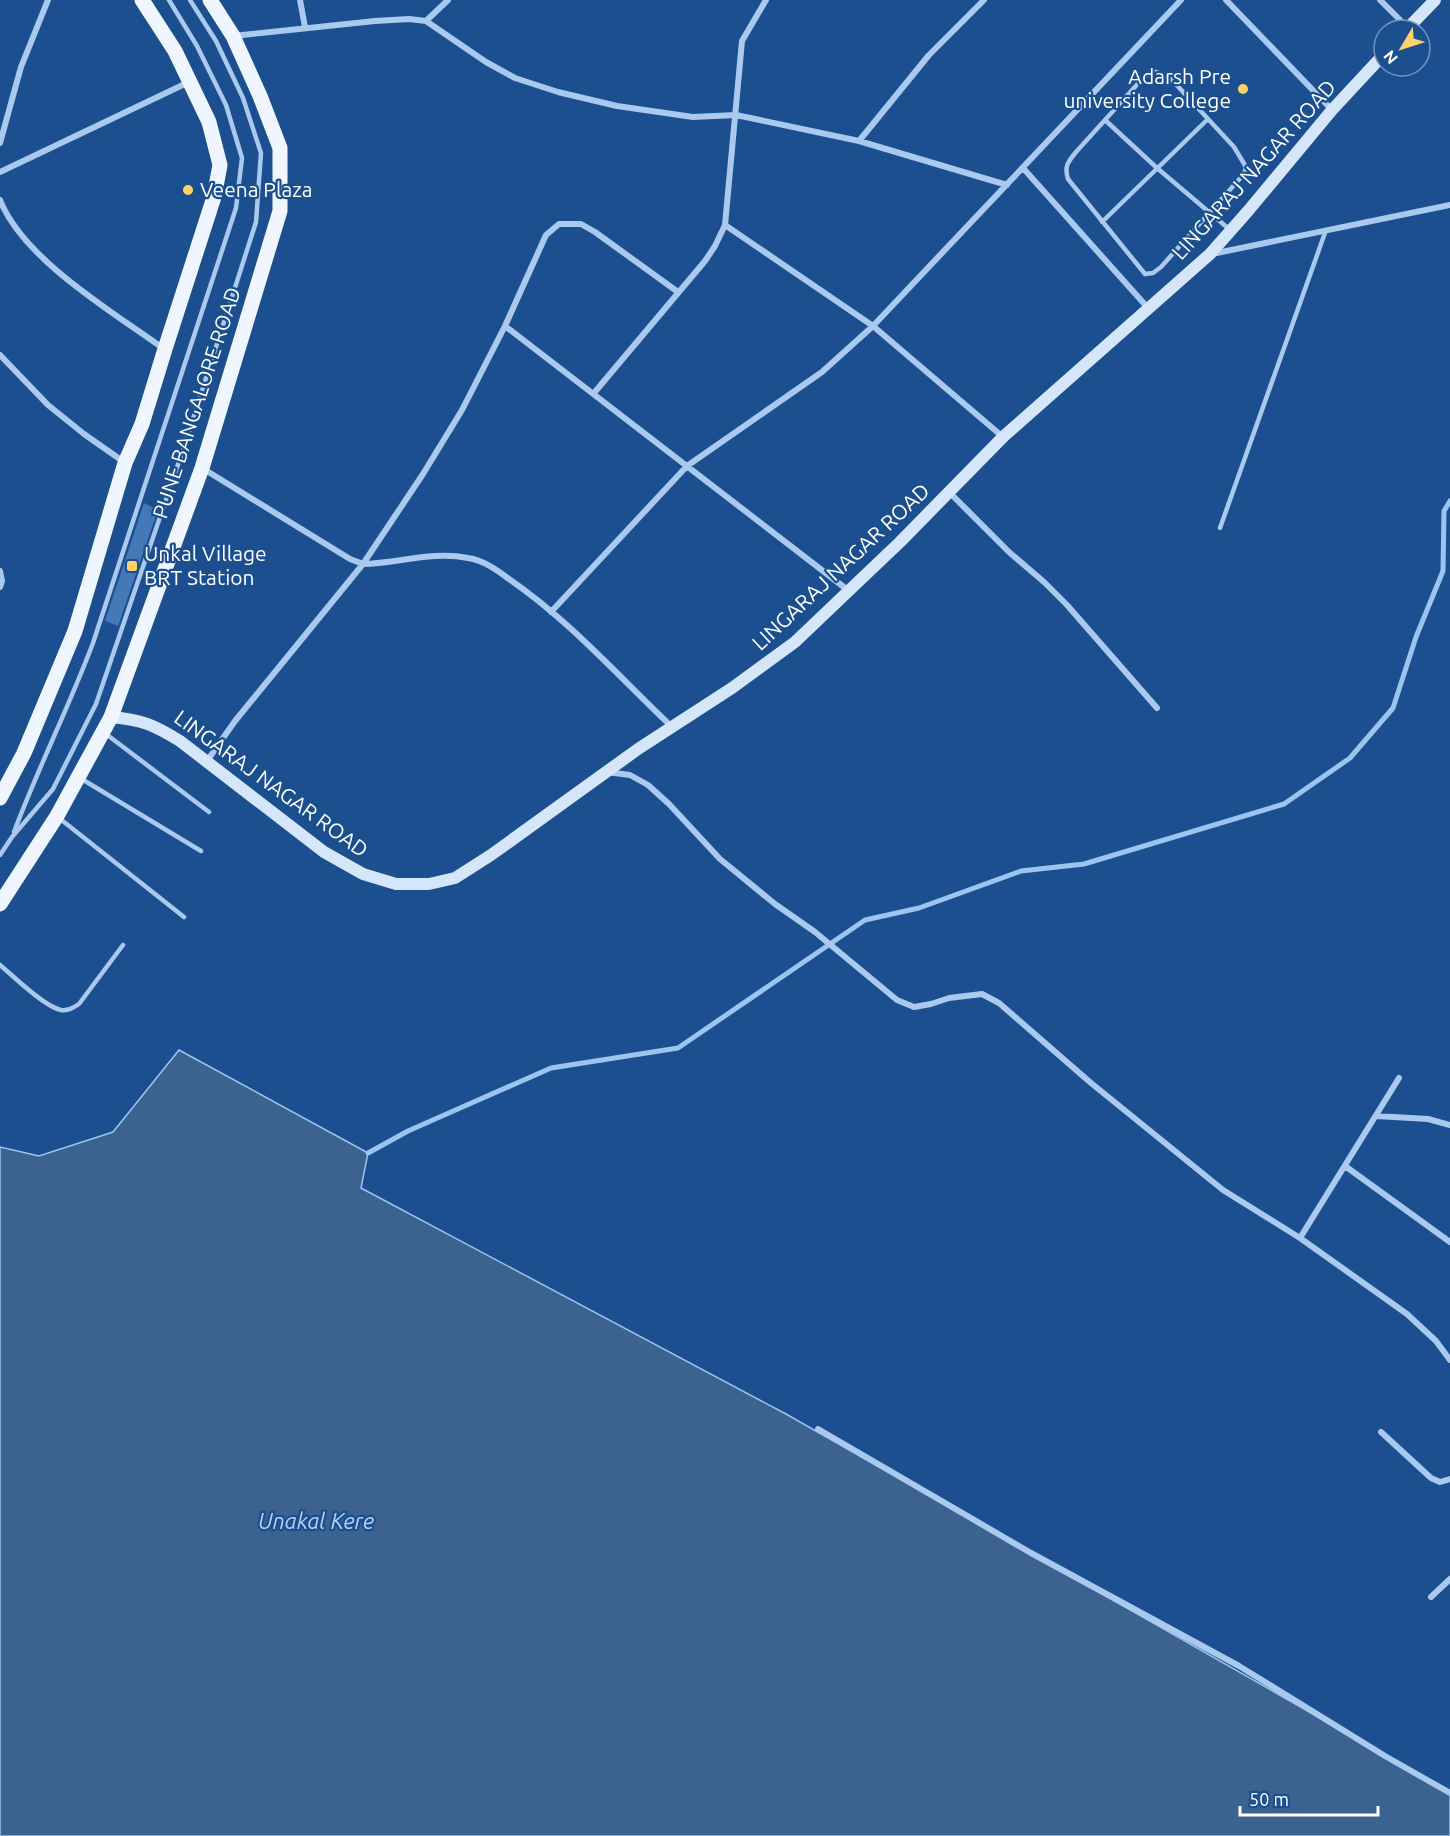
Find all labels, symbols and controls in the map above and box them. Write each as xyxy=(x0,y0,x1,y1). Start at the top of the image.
north arrow xyxy=(1372,18,1432,78)
text: N xyxy=(1380,47,1401,68)
place label: Adarsh Pre university College xyxy=(1063,64,1231,112)
street label: LINGARAJ NAGAR ROAD xyxy=(1166,75,1340,264)
marker: Adarsh Pre university College xyxy=(1236,82,1250,96)
place label: Veena Plaza xyxy=(200,177,313,201)
marker: Veena Plaza xyxy=(181,183,195,197)
street label: PUNE BANGALORE ROAD xyxy=(147,284,245,521)
street label: LINGARAJ NAGAR ROAD xyxy=(747,478,934,655)
place label: Unkal Village BRT Station xyxy=(144,541,267,589)
marker: Unkal Village BRT Station xyxy=(125,559,139,573)
street label: LINGARAJ NAGAR ROAD xyxy=(170,705,373,861)
water label: Unakal Kere xyxy=(258,1508,374,1533)
scale bar xyxy=(1240,1779,1378,1817)
text: 50 m xyxy=(1249,1789,1289,1809)

